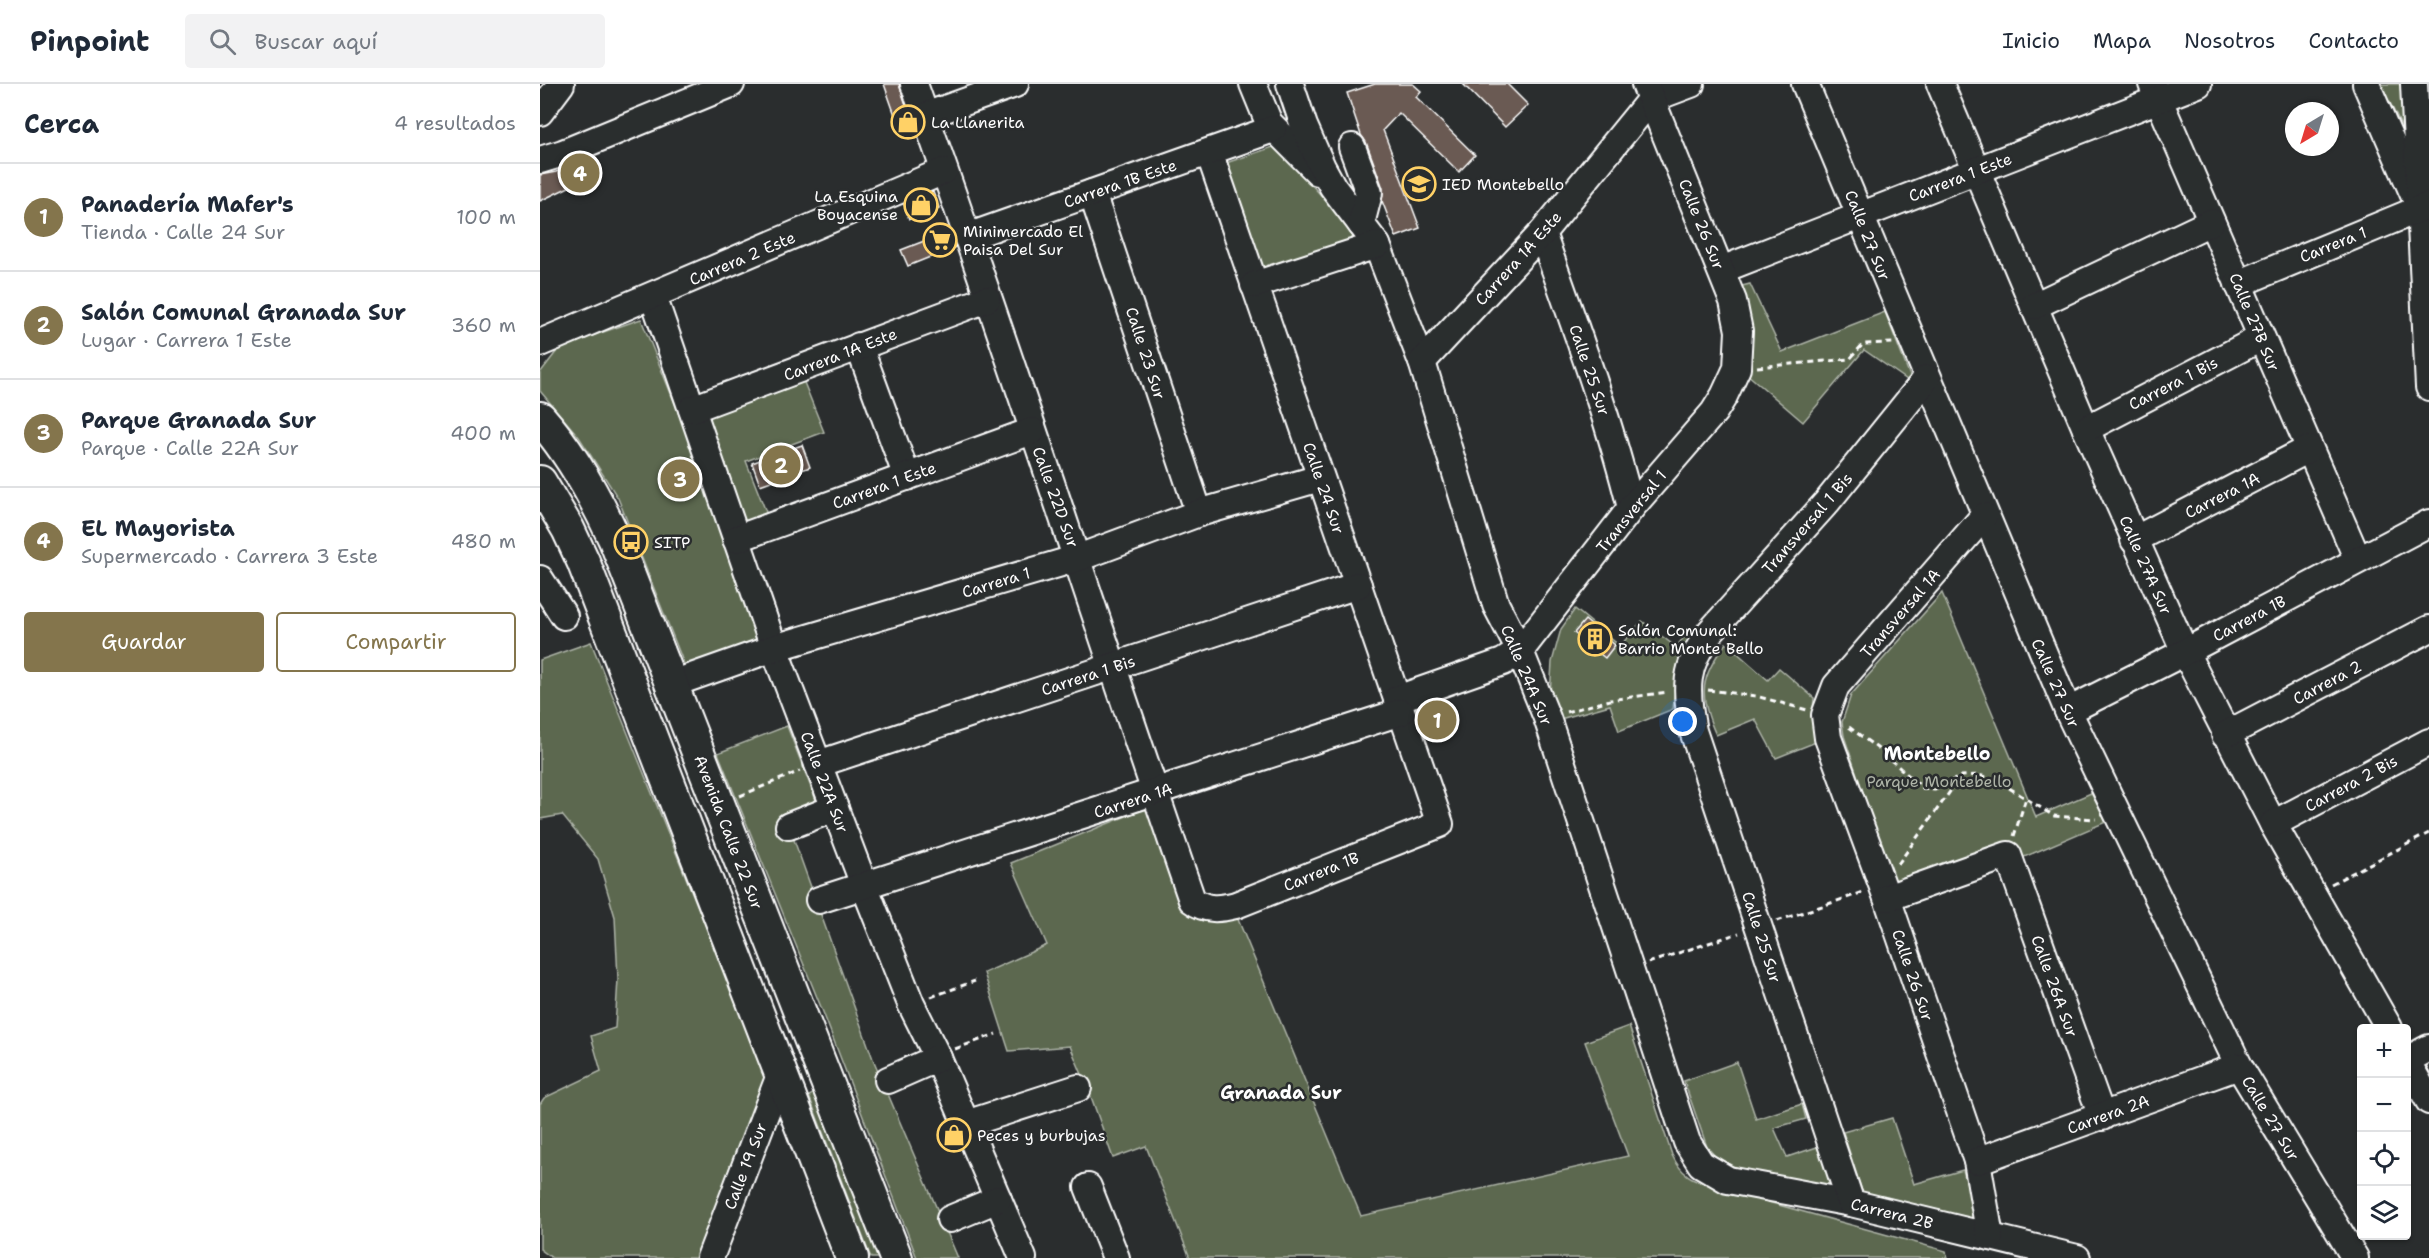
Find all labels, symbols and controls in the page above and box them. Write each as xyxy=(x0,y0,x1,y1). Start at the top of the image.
search box xyxy=(185,14,605,68)
text: Pinpoint xyxy=(30,22,149,60)
icon: search xyxy=(206,25,239,58)
text: Buscar aquí xyxy=(254,27,378,56)
text: Inicio xyxy=(2002,27,2060,55)
text: Mapa xyxy=(2093,27,2151,55)
text: Nosotros xyxy=(2184,27,2275,55)
text: Contacto xyxy=(2308,27,2399,55)
north arrow xyxy=(2285,102,2339,156)
shop icon: La Llanerita xyxy=(890,104,926,140)
text: Cerca xyxy=(24,106,99,141)
text: 4 resultados xyxy=(394,110,516,136)
place label: La Llanerita xyxy=(931,112,1024,133)
street label: Carrera 1 Este xyxy=(1906,148,2015,207)
pin: 4 xyxy=(560,150,600,196)
street label: Carrera 1B Este xyxy=(1061,154,1179,213)
school or university icon: IED Montebello xyxy=(1401,166,1437,202)
place label: IED Montebello xyxy=(1442,174,1564,195)
street label: Calle 26 Sur xyxy=(1674,176,1729,273)
place label: La Esquina Boyacense xyxy=(814,186,898,225)
shop icon: La Esquina Boyacense xyxy=(903,187,939,223)
street label: Calle 27 Sur xyxy=(1840,187,1895,283)
text: Panadería Mafer's xyxy=(81,190,294,219)
text: 1 xyxy=(39,204,48,230)
text: 100 m xyxy=(456,204,516,230)
street label: Carrera 1A Este xyxy=(1470,207,1566,310)
text: Tienda · Calle 24 Sur xyxy=(81,219,286,245)
place label: Minimercado El Paisa Del Sur xyxy=(963,221,1083,260)
supermarket icon: Minimercado El Paisa Del Sur xyxy=(922,222,958,258)
street label: Carrera 1 xyxy=(2297,222,2370,267)
street label: Carrera 2 Este xyxy=(686,227,798,290)
street label: Calle 27B Sur xyxy=(2224,270,2285,375)
text: Salón Comunal Granada Sur xyxy=(81,298,406,327)
street label: Calle 23 Sur xyxy=(1121,304,1170,402)
text: 2 xyxy=(37,312,51,338)
text: 360 m xyxy=(451,312,516,338)
street label: Calle 25 Sur xyxy=(1564,322,1615,418)
street label: Carrera 1A Este xyxy=(780,323,900,386)
text: Lugar · Carrera 1 Este xyxy=(81,327,292,353)
street label: Carrera 1 Bis xyxy=(2125,352,2222,415)
text: Parque Granada Sur xyxy=(81,406,316,435)
text: 3 xyxy=(37,420,51,446)
text: 400 m xyxy=(450,420,516,446)
text: Parque · Calle 22A Sur xyxy=(81,435,299,461)
street label: Calle 24 Sur xyxy=(1298,440,1349,537)
pin: 2 xyxy=(762,442,800,488)
street label: Calle 22D Sur xyxy=(1028,444,1084,551)
pin: 3 xyxy=(660,456,700,502)
street label: Carrera 1 Este xyxy=(829,457,939,514)
street label: Transversal 1 xyxy=(1592,466,1671,557)
street label: Transversal 1 Bis xyxy=(1758,468,1857,578)
street label: Carrera 1A xyxy=(2181,468,2263,523)
street label: Calle 27A Sur xyxy=(2114,512,2177,618)
text: EL Mayorista xyxy=(81,514,235,543)
bus stop icon: SITP xyxy=(613,524,649,560)
text: 4 xyxy=(37,528,51,554)
text: 480 m xyxy=(451,528,516,554)
place label: SITP xyxy=(654,532,690,553)
text: Supermercado · Carrera 3 Este xyxy=(81,543,378,569)
street label: Carrera 1 xyxy=(959,562,1033,603)
street label: Transversal 1A xyxy=(1856,564,1945,662)
street label: Carrera 1B xyxy=(2209,590,2289,646)
button: Guardar xyxy=(24,612,264,672)
button: Compartir xyxy=(276,612,516,672)
place label: Salón Comunal: Barrio Monte Bello xyxy=(1618,620,1763,659)
building icon: Salón Comunal: Barrio Monte Bello xyxy=(1577,621,1613,657)
street label: Calle 24A Sur xyxy=(1496,622,1557,729)
street label: Calle 27 Sur xyxy=(2027,635,2085,731)
street label: Carrera 1 Bis xyxy=(1039,650,1138,701)
street label: Carrera 2 xyxy=(2289,656,2365,709)
pin: 1 xyxy=(1418,698,1456,742)
your location xyxy=(1668,707,1697,736)
street label: Calle 22A Sur xyxy=(796,729,853,836)
district label: Montebello xyxy=(1884,742,1990,766)
street label: Carrera 2 Bis xyxy=(2301,750,2401,817)
street label: Avenida Calle 22 Sur xyxy=(689,752,768,912)
park label: Parque Montebello xyxy=(1866,771,2012,792)
street label: Carrera 1A xyxy=(1091,778,1175,823)
street label: Carrera 1B xyxy=(1280,847,1362,896)
street label: Calle 25 Sur xyxy=(1737,889,1786,986)
street label: Calle 26 Sur xyxy=(1887,926,1938,1024)
street label: Calle 26A Sur xyxy=(2026,932,2083,1040)
map controls xyxy=(2357,1024,2411,1240)
button: + xyxy=(2357,1024,2411,1078)
street label: Calle 27 Sur xyxy=(2237,1072,2304,1165)
button: − xyxy=(2357,1078,2411,1132)
district label: Granada Sur xyxy=(1220,1081,1342,1105)
street label: Carrera 2A xyxy=(2064,1090,2152,1139)
shop icon: Peces y burbujas xyxy=(936,1117,972,1153)
street label: Calle 19 Sur xyxy=(719,1120,772,1213)
place label: Peces y burbujas xyxy=(977,1125,1106,1146)
button: locate xyxy=(2357,1132,2411,1186)
button: layers xyxy=(2357,1186,2411,1240)
street label: Carrera 2B xyxy=(1849,1193,1935,1234)

